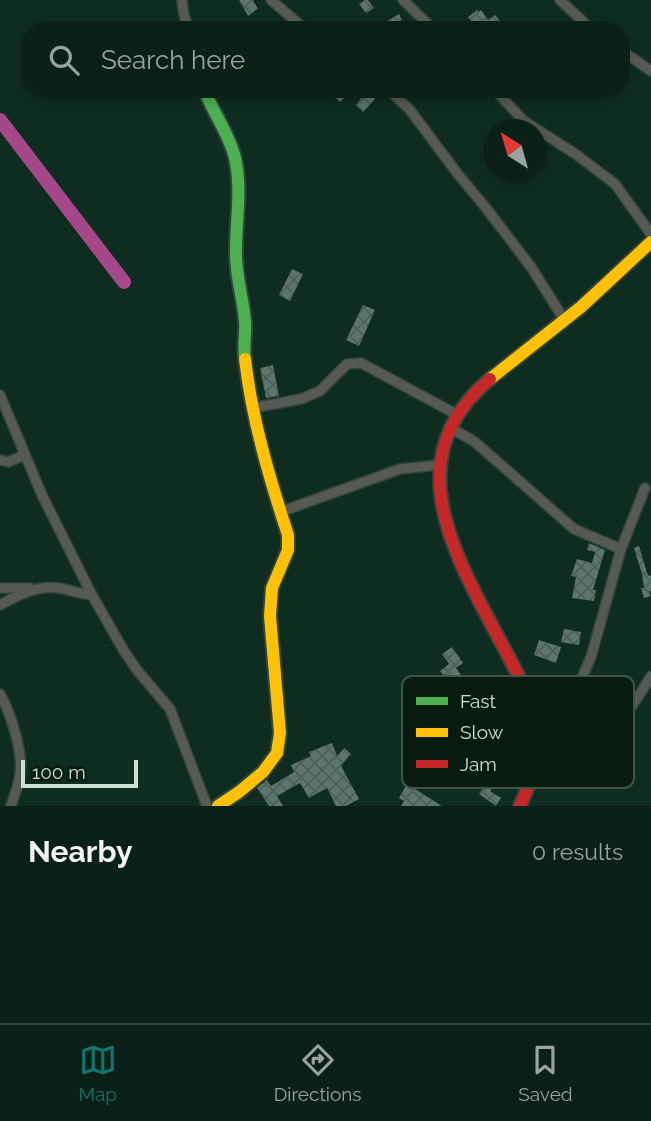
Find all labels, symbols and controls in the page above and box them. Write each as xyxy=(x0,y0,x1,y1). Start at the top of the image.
search box xyxy=(21,21,630,98)
icon: search xyxy=(45,41,83,79)
text: Search here xyxy=(101,45,245,75)
north arrow xyxy=(483,119,546,182)
legend xyxy=(402,676,634,788)
text: Fast xyxy=(460,690,496,712)
text: Slow xyxy=(460,721,504,743)
text: Jam xyxy=(460,753,497,775)
scale bar xyxy=(21,757,138,789)
text: 100 m xyxy=(32,761,86,783)
text: Nearby xyxy=(28,834,132,869)
text: 0 results xyxy=(532,838,623,865)
tab: Map xyxy=(78,1041,117,1105)
tab: Directions xyxy=(274,1041,362,1105)
tab: Saved xyxy=(518,1041,573,1105)

